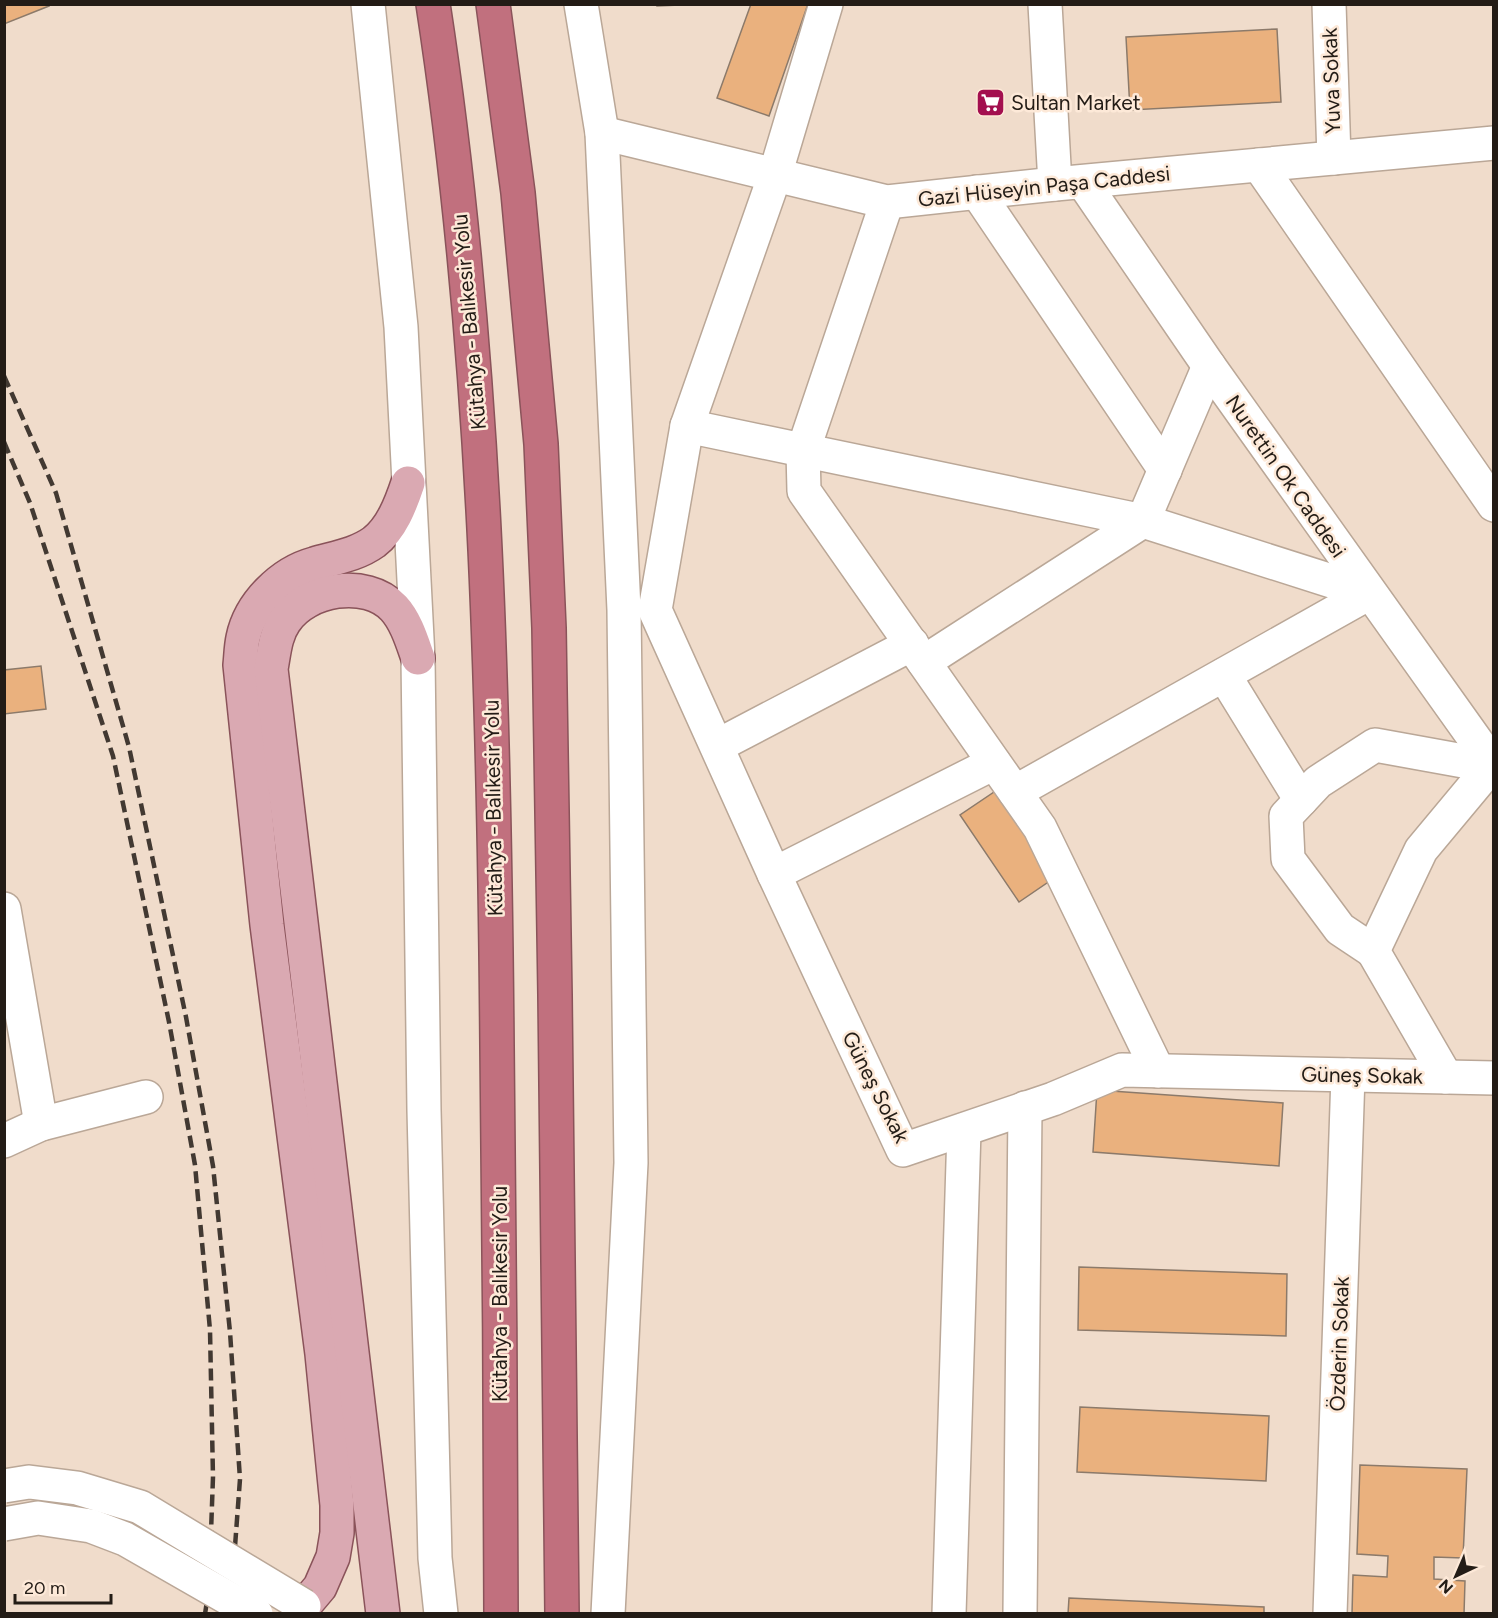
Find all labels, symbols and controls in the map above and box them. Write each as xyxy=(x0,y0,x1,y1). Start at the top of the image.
street label: Yuva Sokak xyxy=(1317,27,1345,135)
supermarket icon: Sultan Market xyxy=(974,86,1006,118)
place label: Sultan Market xyxy=(1011,90,1141,115)
street label: Gazi Hüseyin Paşa Caddesi xyxy=(917,160,1171,212)
street label: Kütahya - Balıkesir Yolu xyxy=(447,213,491,431)
street label: Nurettin Ok Caddesi xyxy=(1221,390,1351,562)
street label: Kütahya - Balıkesir Yolu xyxy=(479,699,507,917)
street label: Güneş Sokak xyxy=(837,1027,915,1148)
street label: Güneş Sokak xyxy=(1301,1061,1424,1089)
street label: Kütahya - Balıkesir Yolu xyxy=(487,1186,512,1402)
street label: Özderin Sokak xyxy=(1324,1275,1354,1412)
north arrow xyxy=(1426,1546,1486,1606)
scale bar xyxy=(15,1567,111,1605)
text: N xyxy=(1435,1575,1457,1598)
text: 20 m xyxy=(24,1577,65,1599)

